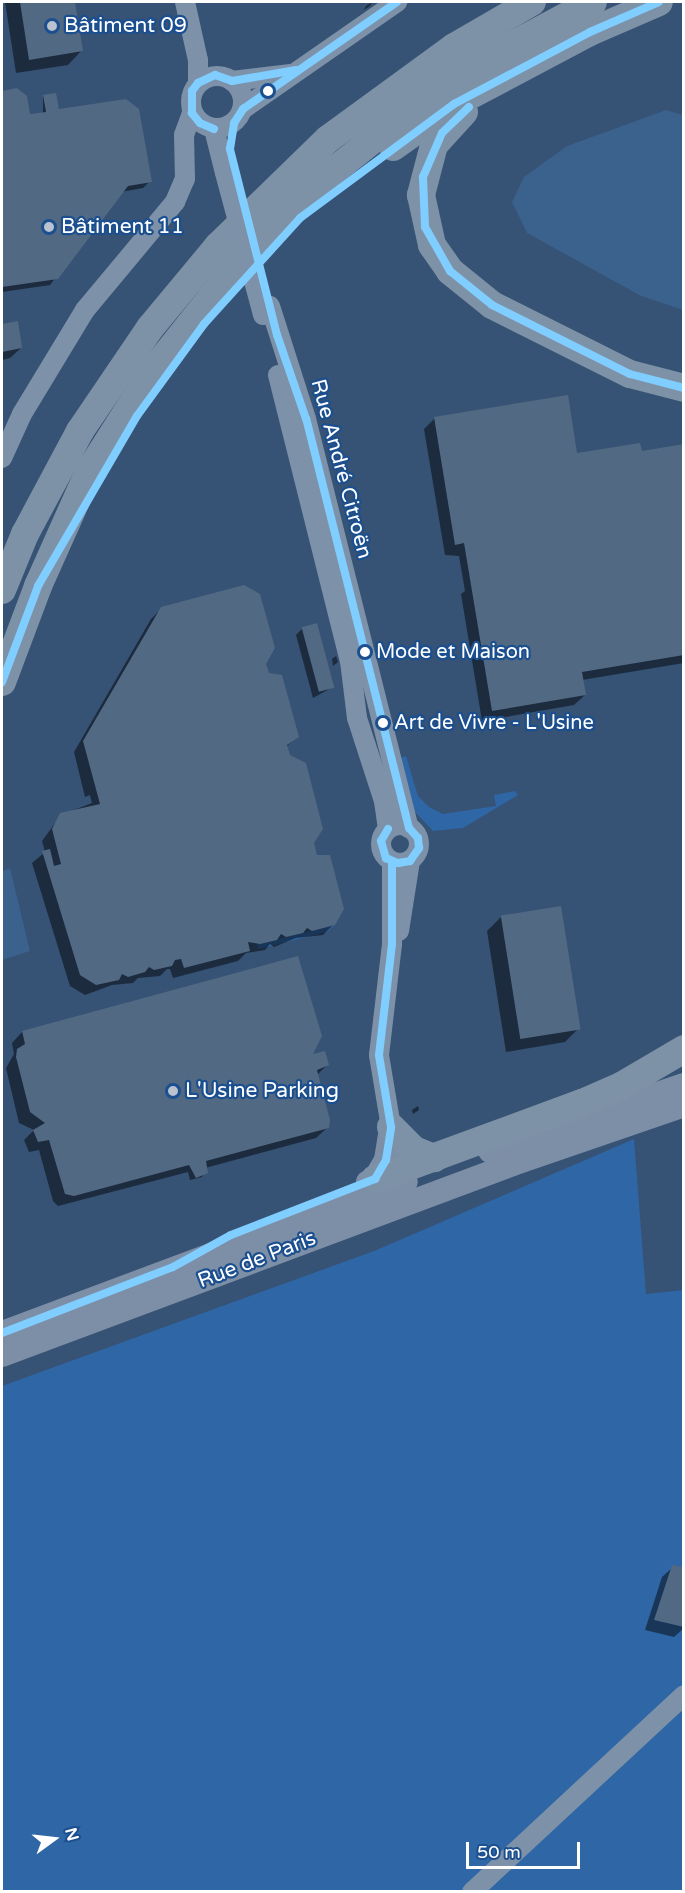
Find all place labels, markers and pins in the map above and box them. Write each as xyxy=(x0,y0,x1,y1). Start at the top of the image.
place label: Bâtiment 09 xyxy=(64,13,187,39)
marker: Bâtiment 09 xyxy=(45,19,59,33)
unlabelled marker xyxy=(262,85,274,97)
place label: Bâtiment 11 xyxy=(61,214,184,240)
marker: Bâtiment 11 xyxy=(42,220,56,234)
place label: Mode et Maison xyxy=(376,640,530,664)
marker: Mode et Maison xyxy=(359,646,371,658)
place label: Art de Vivre - L'Usine xyxy=(394,711,594,735)
marker: Art de Vivre - L'Usine xyxy=(377,717,389,729)
place label: L'Usine Parking xyxy=(185,1078,339,1104)
marker: L'Usine Parking xyxy=(166,1084,180,1098)

